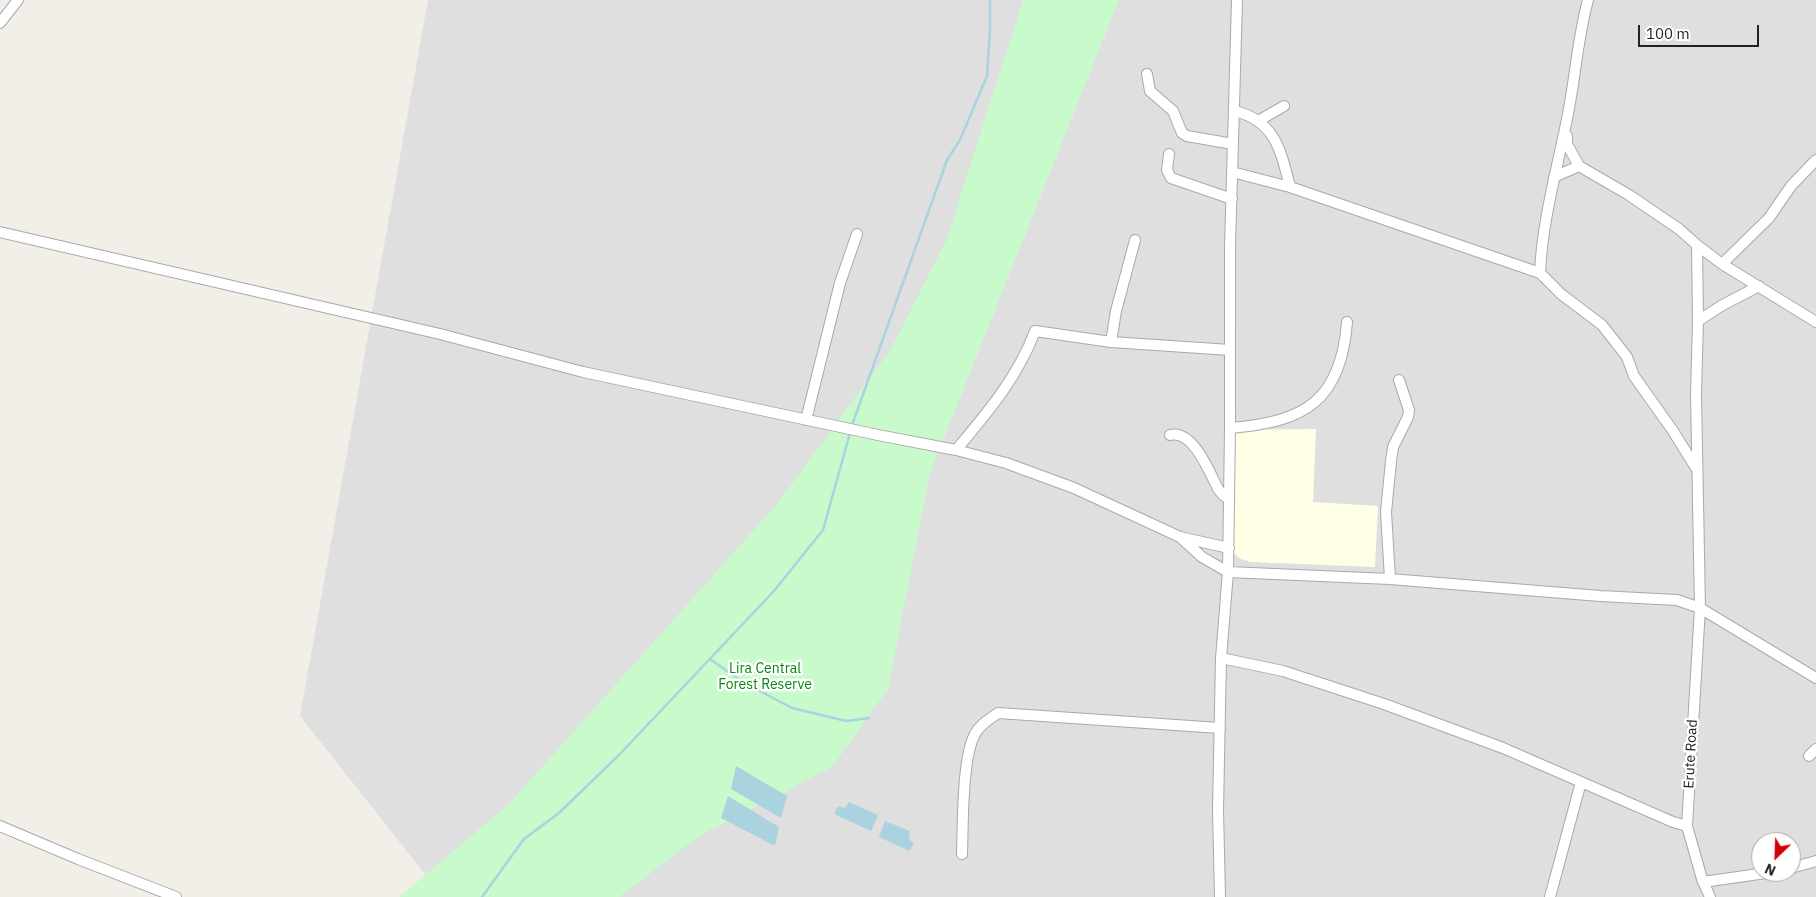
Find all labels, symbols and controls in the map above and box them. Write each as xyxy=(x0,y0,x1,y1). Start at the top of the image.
scale bar xyxy=(1641,15,1762,47)
text: 100 m xyxy=(1646,24,1690,43)
park label: Lira Central Forest Reserve xyxy=(718,661,812,694)
street label: Erute Road xyxy=(1681,719,1701,789)
north arrow xyxy=(1751,832,1801,882)
text: N xyxy=(1762,860,1779,880)

